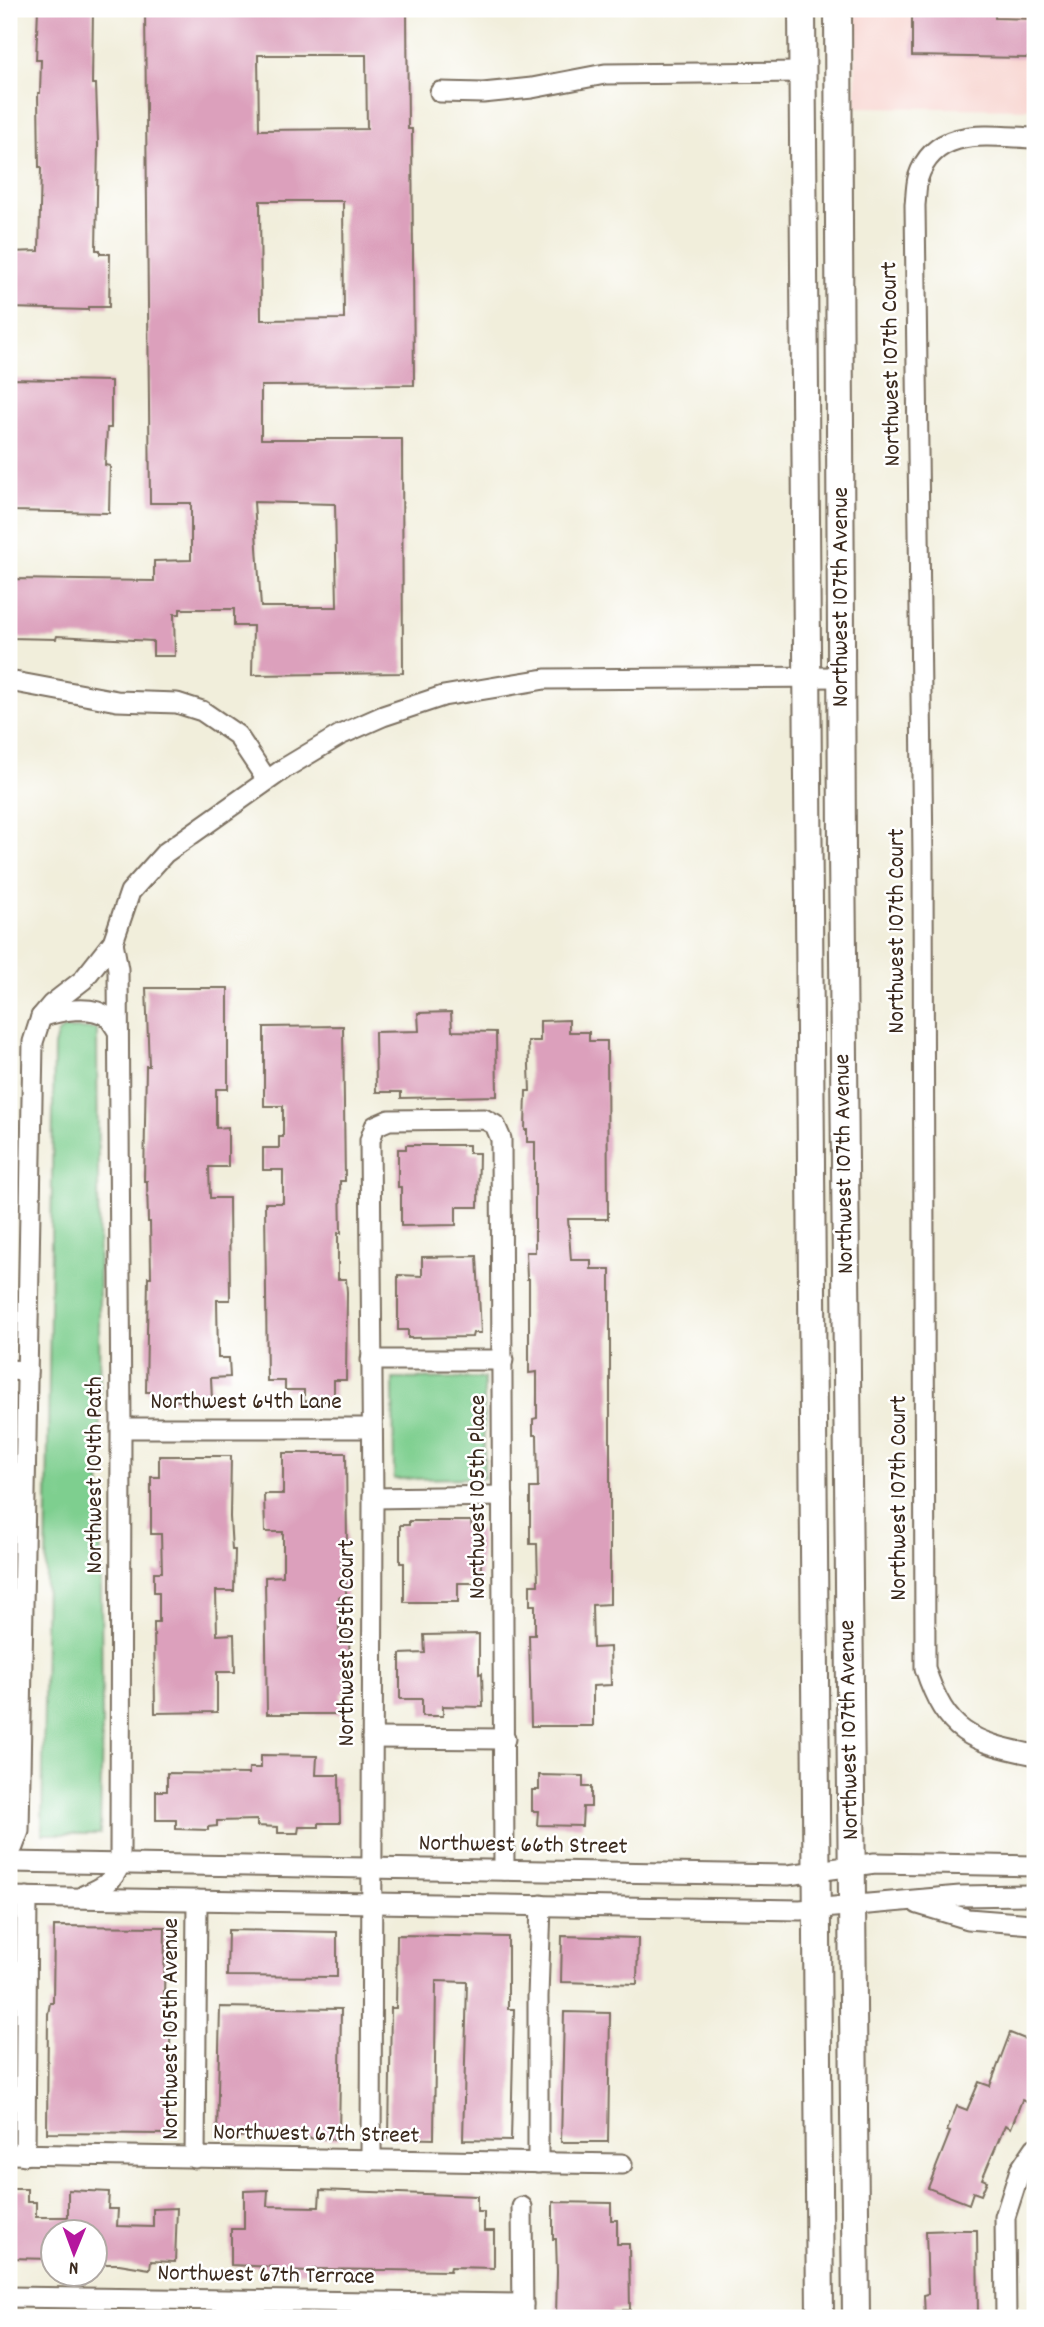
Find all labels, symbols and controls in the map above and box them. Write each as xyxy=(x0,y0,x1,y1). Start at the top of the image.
street label: Northwest 107th Court xyxy=(873,261,911,467)
street label: Northwest 107th Avenue xyxy=(825,487,859,707)
street label: Northwest 107th Court xyxy=(881,828,915,1034)
street label: Northwest 107th Avenue xyxy=(826,1054,864,1274)
street label: Northwest 104th Path xyxy=(79,1376,113,1574)
street label: Northwest 64th Lane xyxy=(150,1386,342,1420)
street label: Northwest 105th Place xyxy=(462,1395,496,1599)
street label: Northwest 107th Court xyxy=(883,1395,917,1601)
street label: Northwest 105th Court xyxy=(331,1539,365,1747)
street label: Northwest 107th Avenue xyxy=(831,1620,869,1840)
street label: Northwest 66th Street xyxy=(418,1827,628,1865)
street label: Northwest 105th Avenue xyxy=(155,1918,189,2140)
street label: Northwest 67th Street xyxy=(213,2116,420,2154)
north arrow xyxy=(38,2218,108,2288)
text: N xyxy=(69,2253,79,2280)
street label: Northwest 67th Terrace xyxy=(157,2257,375,2295)

